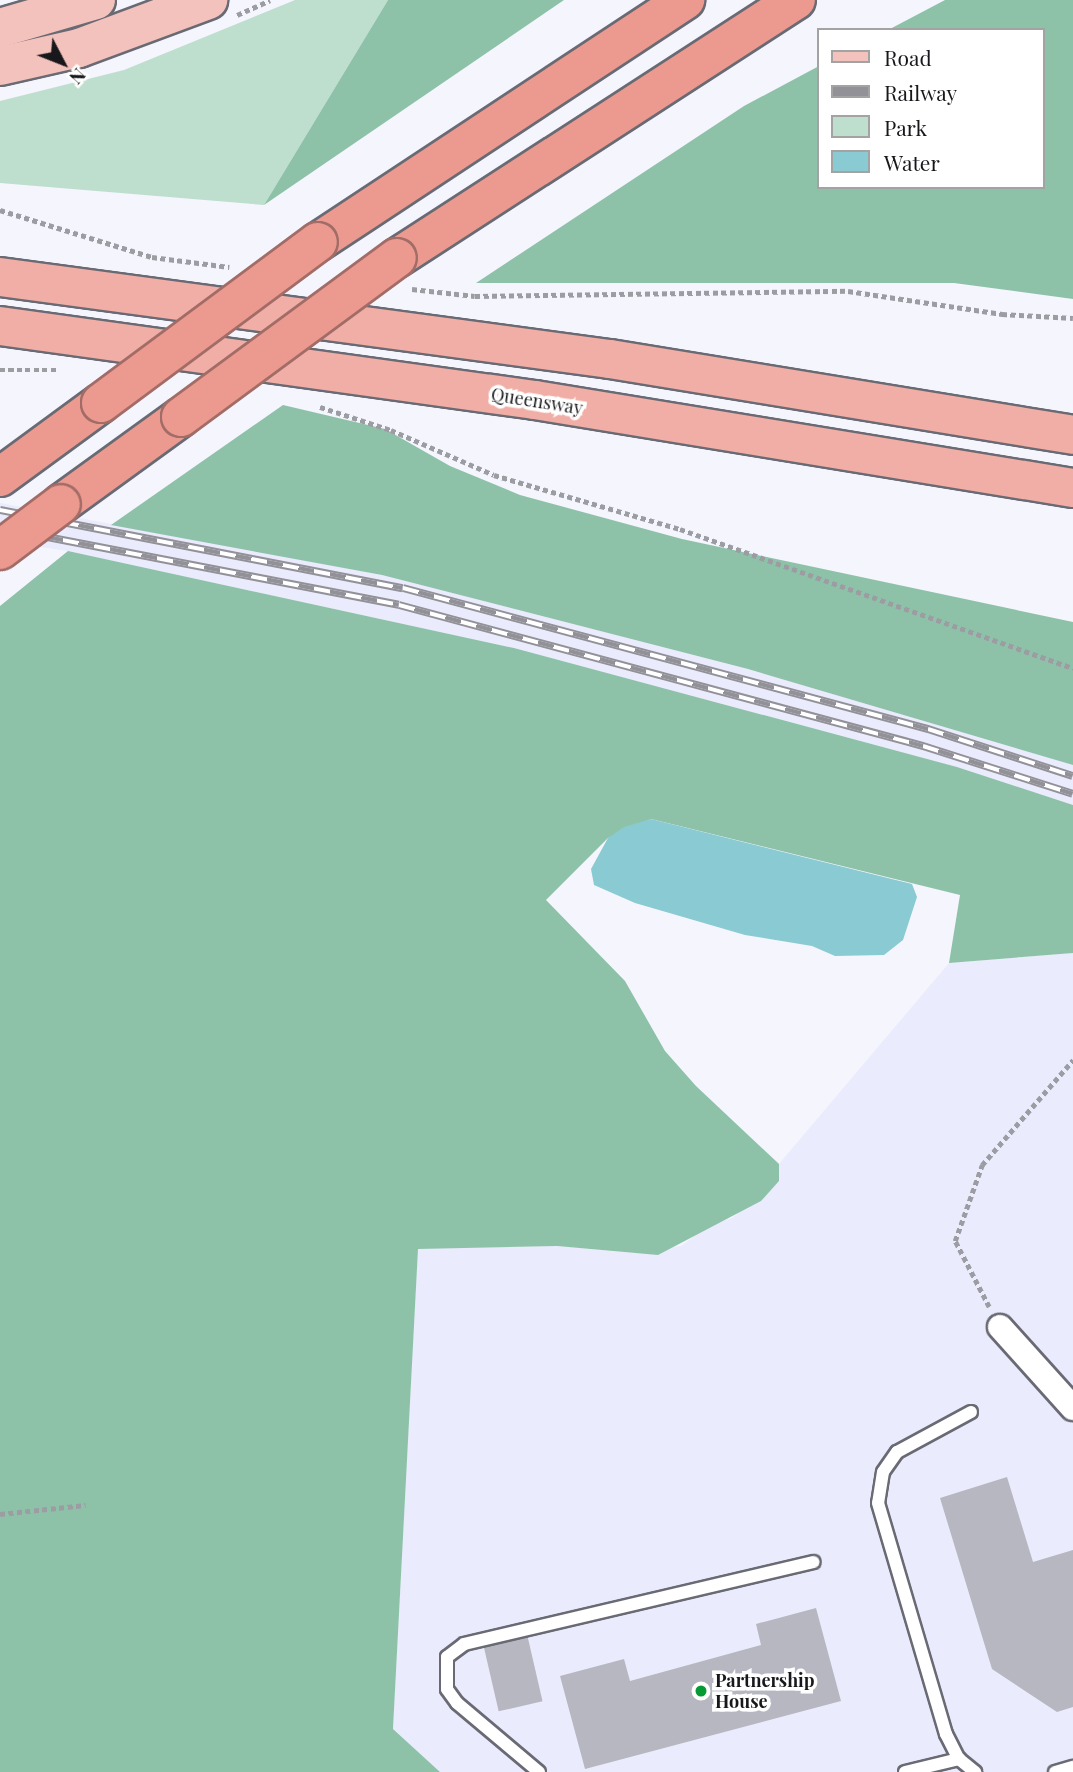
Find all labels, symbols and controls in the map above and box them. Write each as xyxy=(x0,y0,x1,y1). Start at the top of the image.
north arrow xyxy=(28,28,98,98)
legend xyxy=(818,28,1045,189)
text: Road xyxy=(884,43,932,71)
text: N xyxy=(64,63,93,91)
text: Railway xyxy=(884,78,957,106)
text: Park xyxy=(884,113,927,141)
text: Water xyxy=(884,148,940,176)
street label: Queensway xyxy=(490,383,584,419)
place label: Partnership House xyxy=(715,1670,815,1712)
marker: Partnership House xyxy=(693,1683,709,1699)

